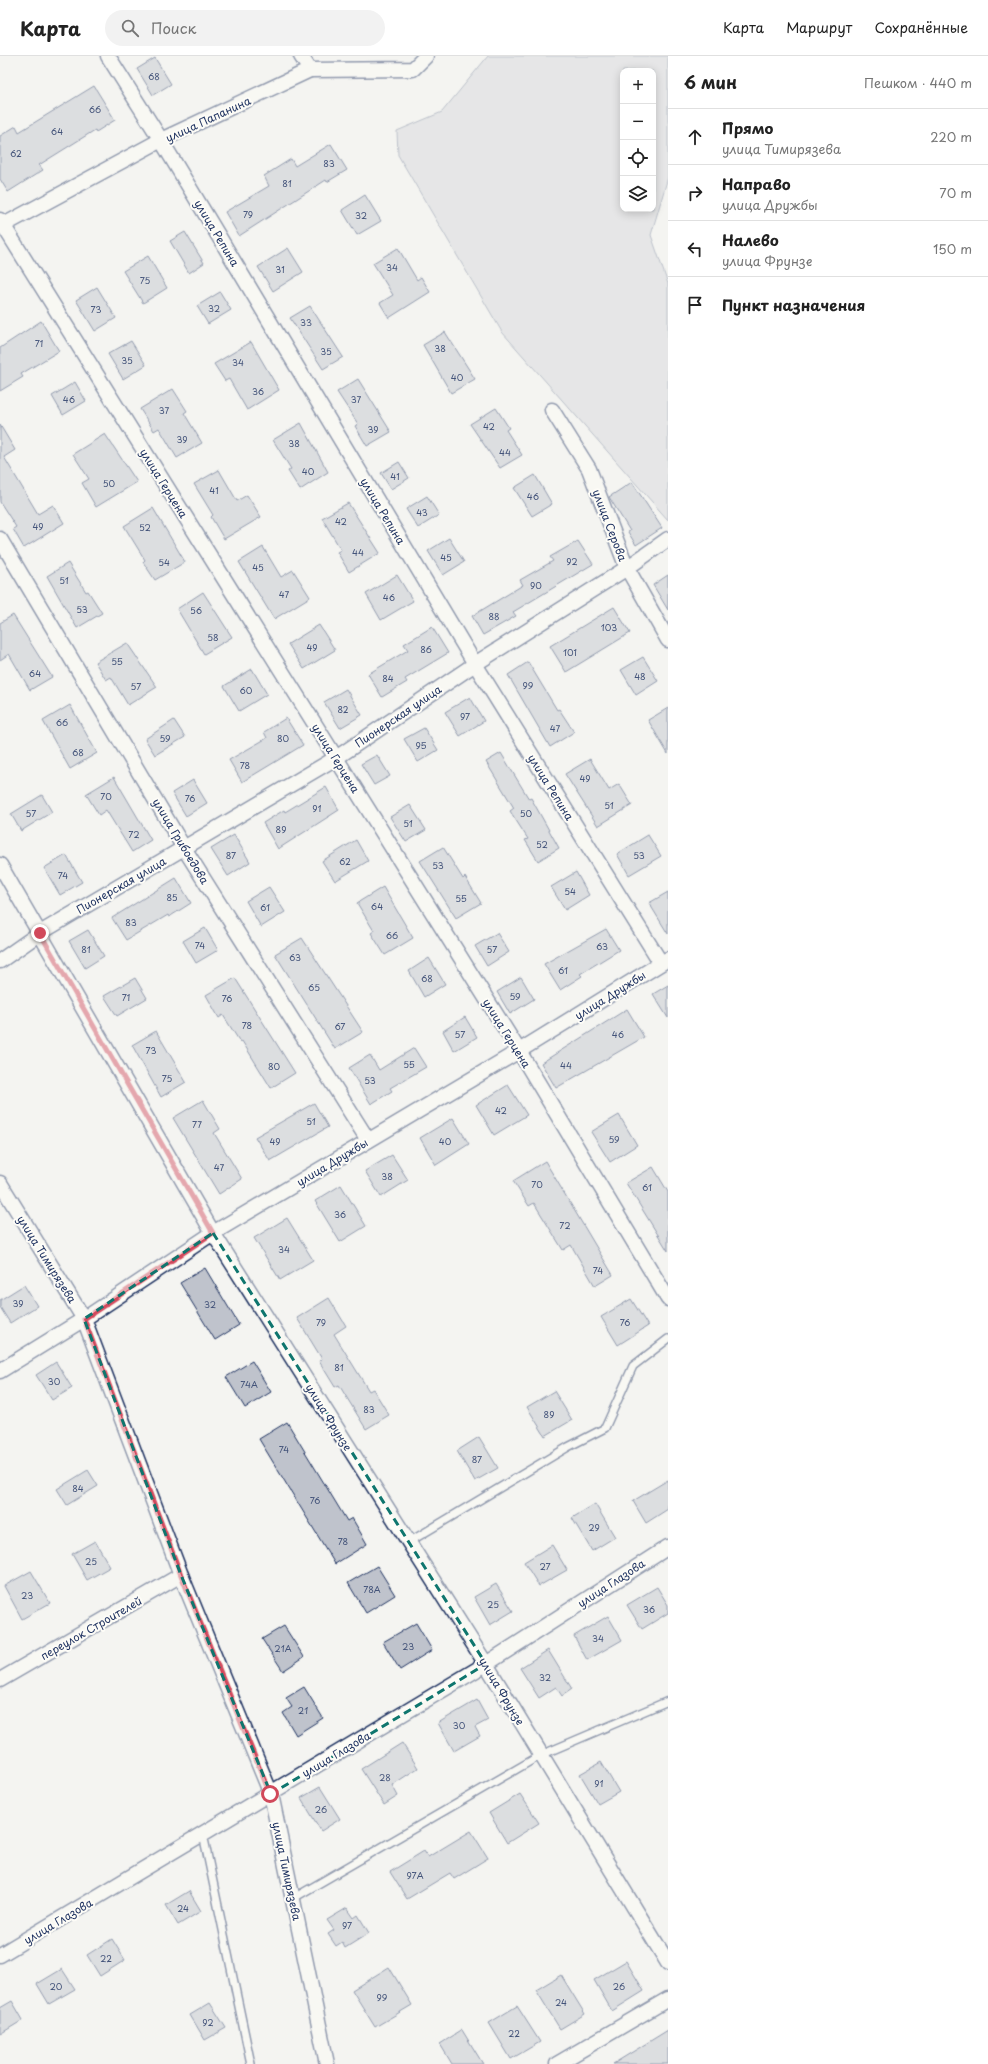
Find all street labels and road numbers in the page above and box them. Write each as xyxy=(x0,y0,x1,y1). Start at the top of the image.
street label: улица Папанина xyxy=(163,92,253,146)
street label: улица Репина xyxy=(190,196,244,270)
street label: улица Герцена xyxy=(136,445,192,521)
street label: улица Репина xyxy=(356,474,410,548)
street label: улица Серова xyxy=(588,487,632,564)
street label: Пионерская улица xyxy=(351,681,445,751)
street label: улица Герцена xyxy=(308,720,364,796)
street label: улица Репина xyxy=(524,751,578,823)
street label: улица Грибоедова xyxy=(149,795,213,887)
street label: Пионерская улица xyxy=(73,852,169,918)
street label: улица Дружбы xyxy=(571,966,649,1024)
street label: улица Герцена xyxy=(479,995,535,1071)
street label: улица Дружбы xyxy=(293,1134,371,1190)
street label: улица Тимирязева xyxy=(13,1212,81,1306)
street label: улица Фрунзе xyxy=(302,1380,357,1454)
street label: улица Глазова xyxy=(574,1555,648,1611)
street label: переулок Строителей xyxy=(37,1592,145,1664)
street label: улица Фрунзе xyxy=(475,1654,529,1729)
street label: улица Глазова xyxy=(298,1727,374,1781)
street label: улица Тимирязева xyxy=(268,1820,306,1922)
street label: улица Глазова xyxy=(20,1894,96,1948)

